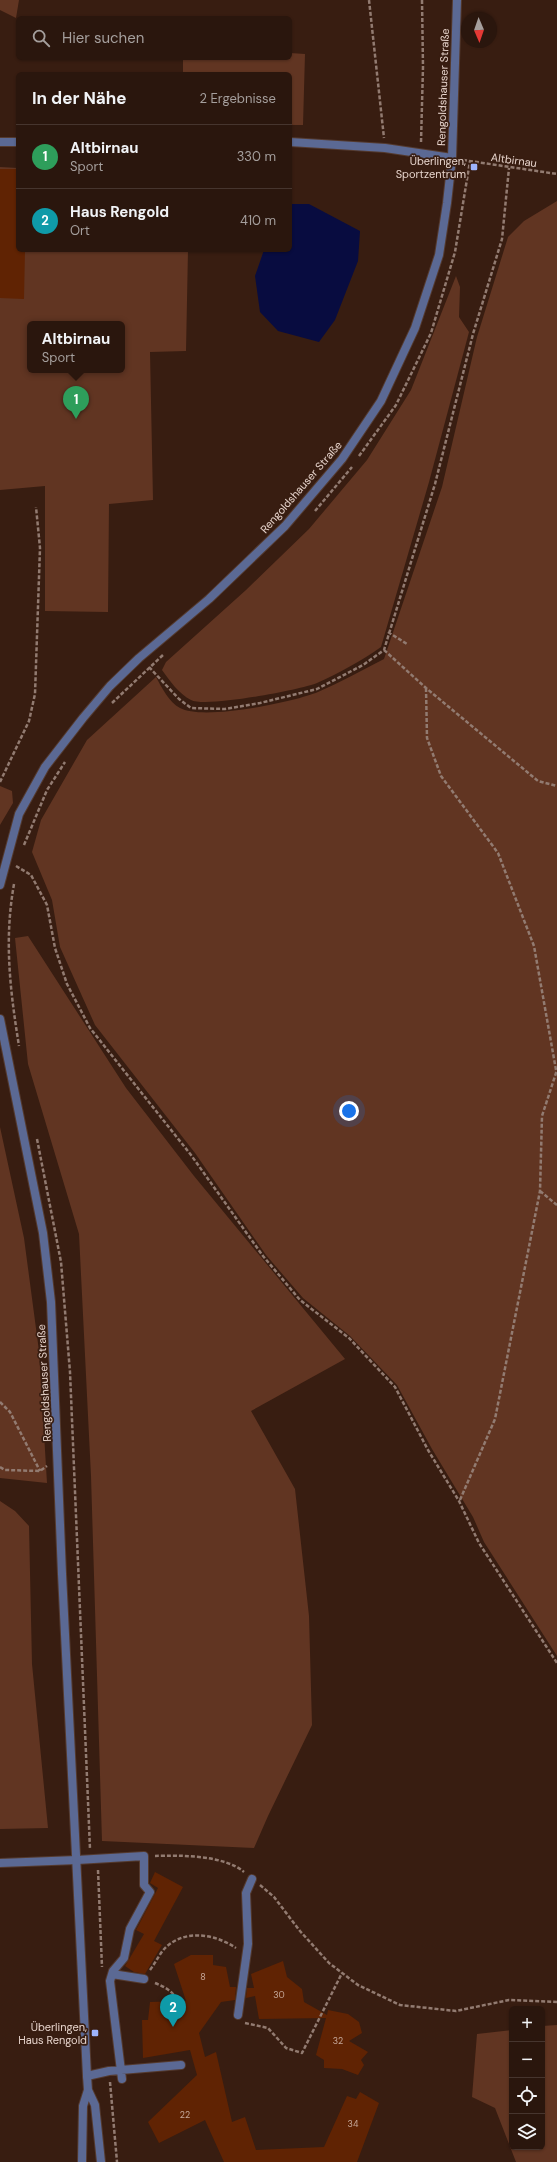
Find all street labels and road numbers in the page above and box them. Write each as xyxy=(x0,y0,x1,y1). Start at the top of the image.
street label: Rengoldshauser Straße xyxy=(434,28,452,146)
street label: Altbirnau xyxy=(490,150,538,170)
street label: Rengoldshauser Straße xyxy=(257,438,345,536)
street label: Rengoldshauser Straße xyxy=(34,1324,54,1442)

